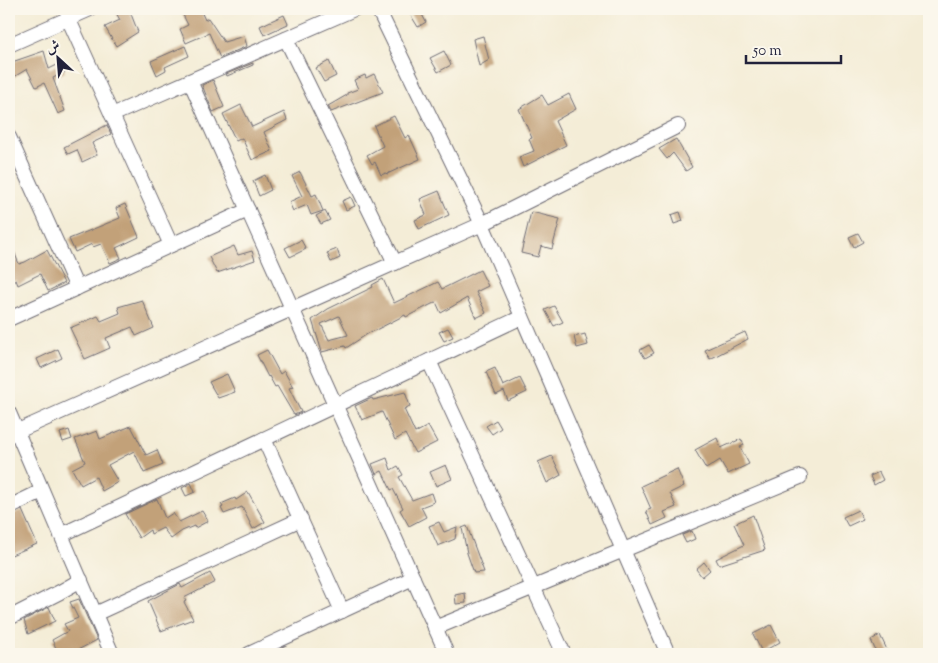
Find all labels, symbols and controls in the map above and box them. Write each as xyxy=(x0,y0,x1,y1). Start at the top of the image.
north arrow xyxy=(32,32,82,82)
scale bar xyxy=(746,32,840,64)
text: ش xyxy=(43,36,64,60)
text: 50 m xyxy=(752,41,782,62)

